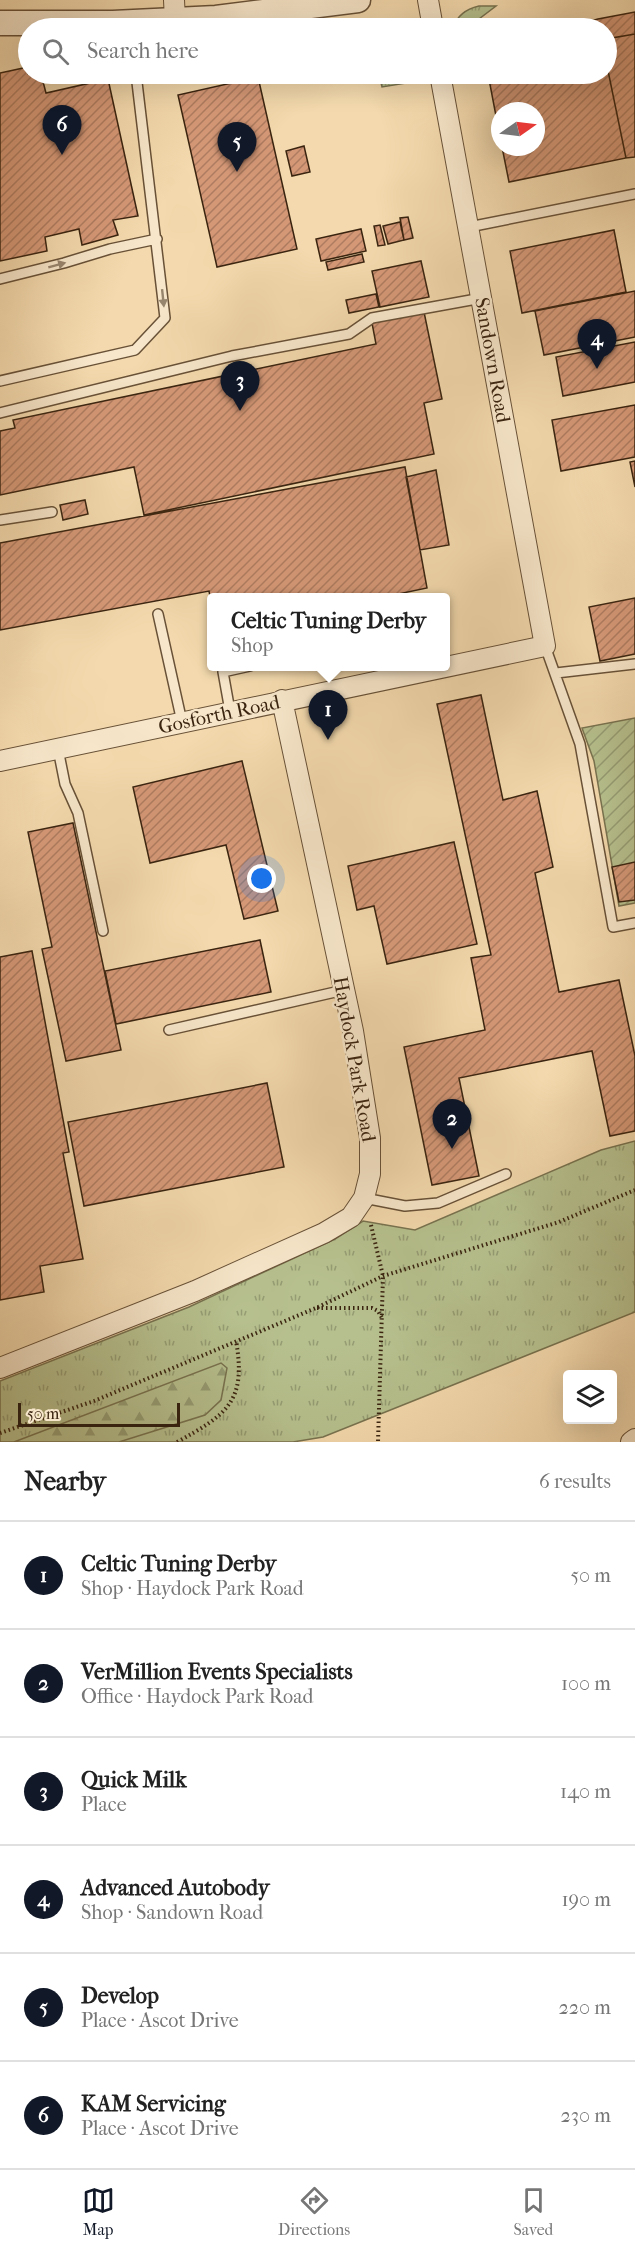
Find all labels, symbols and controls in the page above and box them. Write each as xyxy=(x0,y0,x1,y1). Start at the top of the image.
search box xyxy=(18,18,617,84)
icon: search xyxy=(39,35,72,68)
text: Search here xyxy=(87,38,199,64)
north arrow xyxy=(491,102,545,156)
pin: 6 xyxy=(42,106,82,155)
pin: 5 xyxy=(218,122,256,172)
one-way arrow xyxy=(48,260,66,269)
one-way arrow xyxy=(158,288,168,307)
street label: Sandown Road xyxy=(470,296,515,426)
pin: 4 xyxy=(578,320,616,369)
pin: 3 xyxy=(220,362,260,411)
popup xyxy=(207,593,450,671)
text: Celtic Tuning Derby xyxy=(231,608,426,634)
text: Shop xyxy=(231,634,273,657)
street label: Gosforth Road xyxy=(156,690,283,739)
pin: 1 xyxy=(308,690,348,740)
your location xyxy=(247,864,276,893)
street label: Haydock Park Road xyxy=(329,975,381,1145)
pin: 2 xyxy=(432,1100,472,1149)
map controls xyxy=(563,1370,617,1424)
button: layers xyxy=(563,1370,617,1424)
scale bar xyxy=(18,1400,180,1428)
text: 50 m xyxy=(27,1404,59,1423)
text: Nearby xyxy=(24,1466,106,1497)
text: 6 results xyxy=(539,1470,611,1493)
text: Celtic Tuning Derby xyxy=(81,1551,276,1577)
text: 1 xyxy=(40,1564,47,1587)
text: 50 m xyxy=(570,1564,611,1587)
text: Shop · Haydock Park Road xyxy=(81,1577,304,1600)
text: VerMillion Events Specialists xyxy=(81,1659,353,1685)
text: 2 xyxy=(38,1672,49,1695)
text: 100 m xyxy=(561,1672,611,1695)
text: Office · Haydock Park Road xyxy=(81,1685,313,1708)
text: Quick Milk xyxy=(81,1767,187,1793)
text: 3 xyxy=(39,1780,48,1803)
text: 140 m xyxy=(560,1780,611,1803)
text: Place xyxy=(81,1793,127,1816)
text: Advanced Autobody xyxy=(81,1875,269,1901)
text: 4 xyxy=(38,1888,49,1911)
text: 190 m xyxy=(561,1888,611,1911)
text: Shop · Sandown Road xyxy=(81,1901,263,1924)
text: Develop xyxy=(81,1983,159,2009)
text: 5 xyxy=(39,1996,48,2019)
text: 220 m xyxy=(558,1996,611,2019)
text: Place · Ascot Drive xyxy=(81,2009,239,2032)
text: KAM Servicing xyxy=(81,2091,226,2117)
text: 6 xyxy=(38,2104,49,2127)
text: 230 m xyxy=(561,2104,611,2127)
text: Place · Ascot Drive xyxy=(81,2117,239,2140)
tab: Map xyxy=(82,2184,115,2239)
tab: Directions xyxy=(278,2184,350,2239)
tab: Saved xyxy=(514,2184,553,2239)

